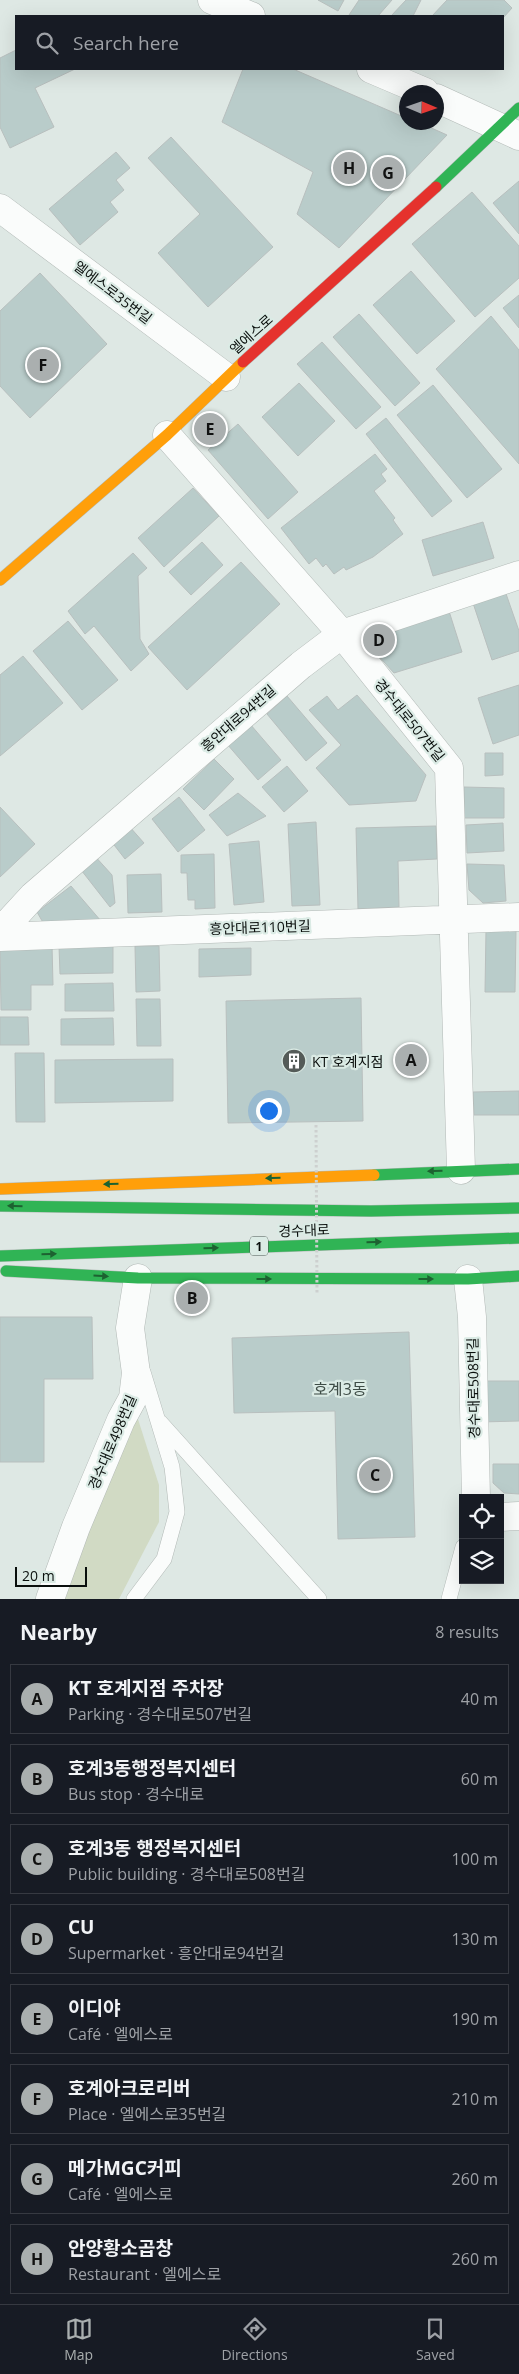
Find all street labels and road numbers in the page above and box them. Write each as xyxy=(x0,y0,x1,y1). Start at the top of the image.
street label: 엘에스로35번길 xyxy=(70,256,156,328)
street label: 엘에스로 xyxy=(225,310,277,358)
street label: 경수대로507번길 xyxy=(371,675,449,765)
street label: 흥안대로94번길 xyxy=(197,680,279,756)
street label: 흥안대로110번길 xyxy=(209,916,311,938)
street label: 경수대로 xyxy=(278,1220,330,1240)
road number: 1 xyxy=(250,1236,268,1256)
street label: 경수대로508번길 xyxy=(463,1337,483,1439)
street label: 경수대로498번길 xyxy=(83,1392,141,1492)

